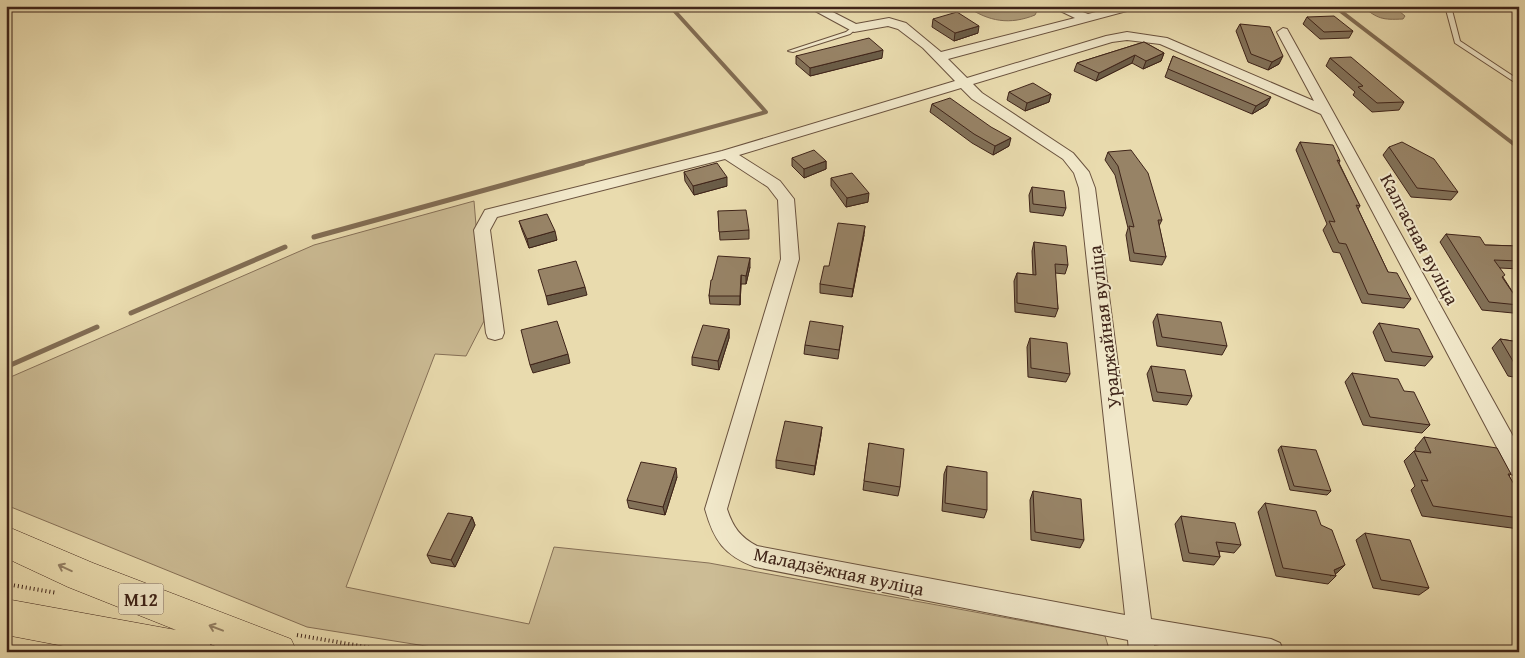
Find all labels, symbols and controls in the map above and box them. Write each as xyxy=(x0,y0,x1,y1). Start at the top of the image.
street label: Калгасная вуліца xyxy=(1374,168,1466,310)
street label: Ураджайная вуліца xyxy=(1080,244,1128,410)
street label: Маладзёжная вуліца xyxy=(751,539,927,603)
one-way arrow xyxy=(58,562,73,572)
road number: М12 xyxy=(118,584,164,614)
one-way arrow xyxy=(208,623,224,632)

